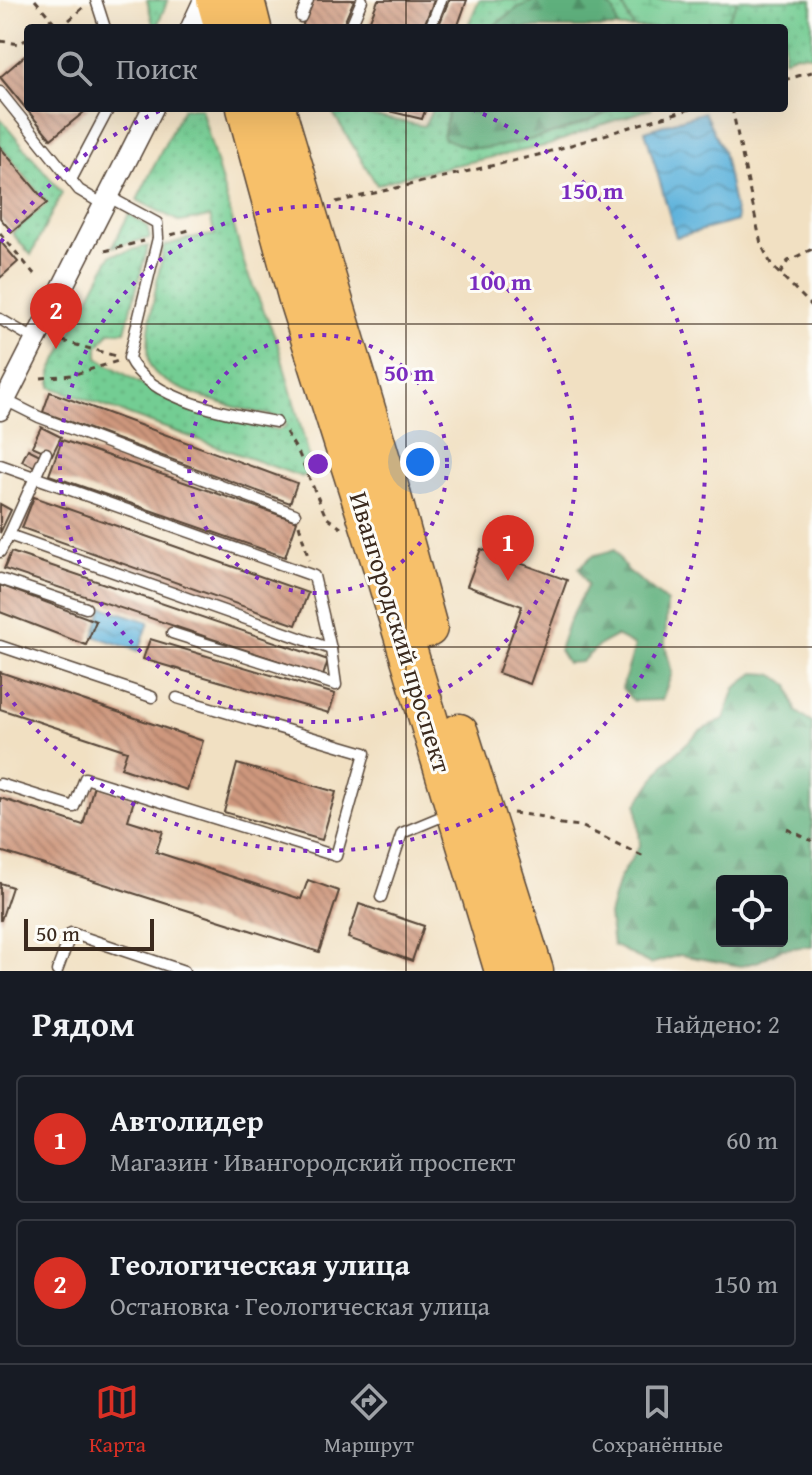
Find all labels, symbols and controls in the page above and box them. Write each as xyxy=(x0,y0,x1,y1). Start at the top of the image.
search box xyxy=(24,24,788,112)
icon: search xyxy=(52,46,96,90)
text: Поиск xyxy=(116,46,198,90)
text: 150 m xyxy=(560,173,624,208)
text: 100 m xyxy=(468,264,532,299)
pin: 2 xyxy=(30,283,82,349)
text: 50 m xyxy=(384,355,435,390)
your location xyxy=(400,442,440,482)
centre of rings xyxy=(304,450,332,478)
street label: Ивангородский проспект xyxy=(340,487,462,778)
pin: 1 xyxy=(482,515,534,581)
map controls xyxy=(716,875,788,947)
button: locate xyxy=(716,875,788,947)
scale bar xyxy=(24,915,154,951)
text: 50 m xyxy=(36,917,80,949)
text: Рядом xyxy=(32,999,135,1048)
text: Найдено: 2 xyxy=(656,1004,780,1043)
text: Автолидер xyxy=(110,1098,264,1142)
text: 1 xyxy=(53,1120,67,1159)
text: 60 m xyxy=(726,1120,778,1159)
text: Магазин · Ивангородский проспект xyxy=(110,1142,515,1181)
text: Геологическая улица xyxy=(110,1242,410,1286)
text: 2 xyxy=(53,1264,67,1303)
text: 150 m xyxy=(713,1264,778,1303)
text: Остановка · Геологическая улица xyxy=(110,1286,490,1325)
tab: Карта xyxy=(89,1380,146,1460)
tab: Маршрут xyxy=(324,1380,414,1460)
tab: Сохранённые xyxy=(592,1380,723,1460)

